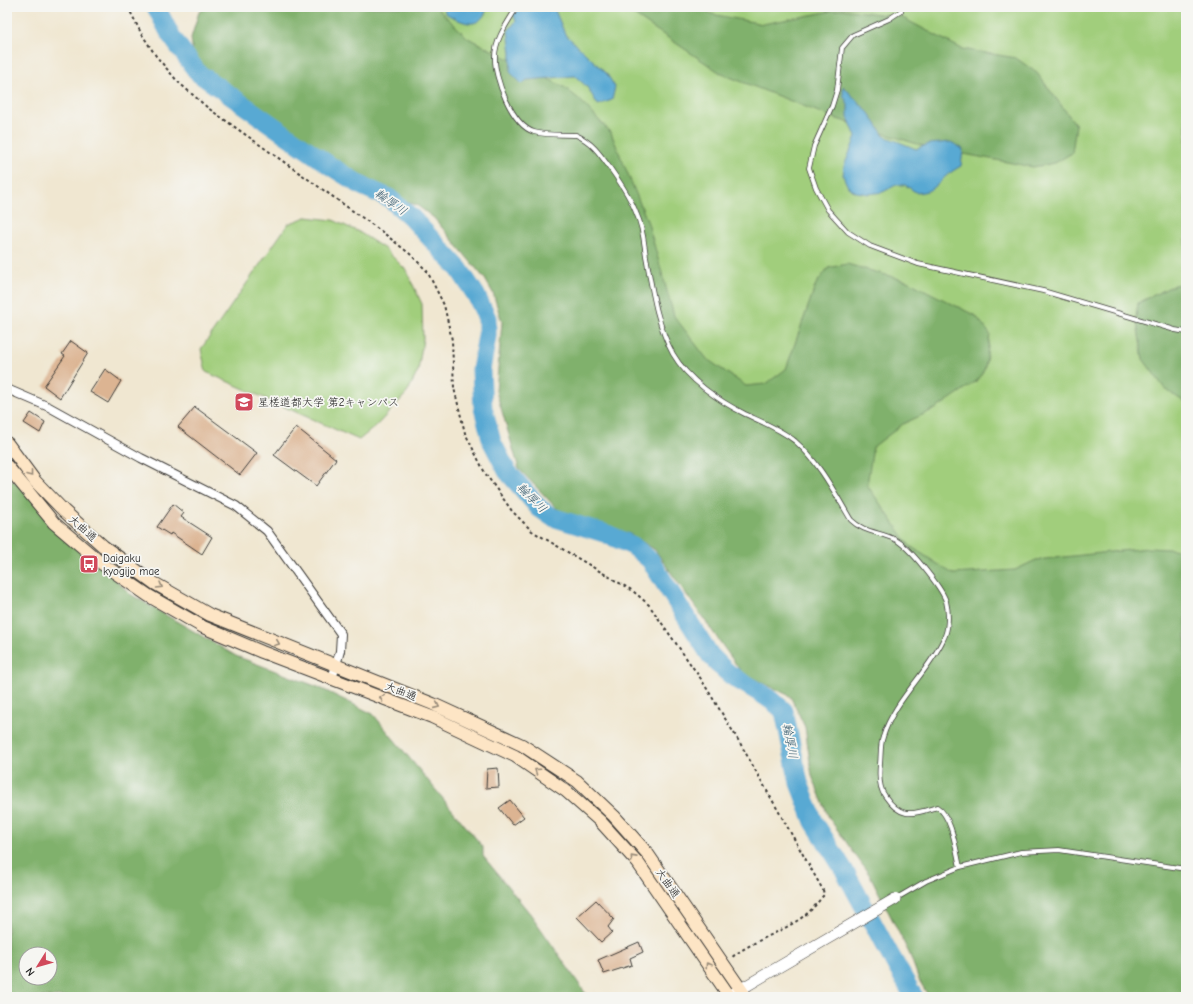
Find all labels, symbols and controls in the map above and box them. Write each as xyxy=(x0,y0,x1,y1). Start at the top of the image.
water label: 輪厚川 xyxy=(372,186,410,218)
school or university icon: 星槎道都大学 第2キャンパス xyxy=(233,391,255,413)
place label: 星槎道都大学 第2キャンパス xyxy=(258,396,399,409)
one-way arrow xyxy=(26,470,33,477)
water label: 輪厚川 xyxy=(514,480,550,516)
street label: 大曲通 xyxy=(66,513,99,544)
place label: Daigaku kyogijo mae xyxy=(103,552,160,578)
bus stop icon: Daigaku kyogijo mae xyxy=(78,553,100,575)
one-way arrow xyxy=(156,582,163,589)
one-way arrow xyxy=(273,638,280,646)
street label: 大曲通 xyxy=(383,679,419,703)
one-way arrow xyxy=(379,695,386,703)
one-way arrow xyxy=(433,701,440,709)
water label: 輪厚川 xyxy=(780,722,800,760)
one-way arrow xyxy=(535,769,542,776)
one-way arrow xyxy=(631,855,638,863)
street label: 大曲通 xyxy=(653,866,682,901)
north arrow xyxy=(18,946,58,986)
one-way arrow xyxy=(706,962,713,969)
text: N xyxy=(23,965,38,978)

